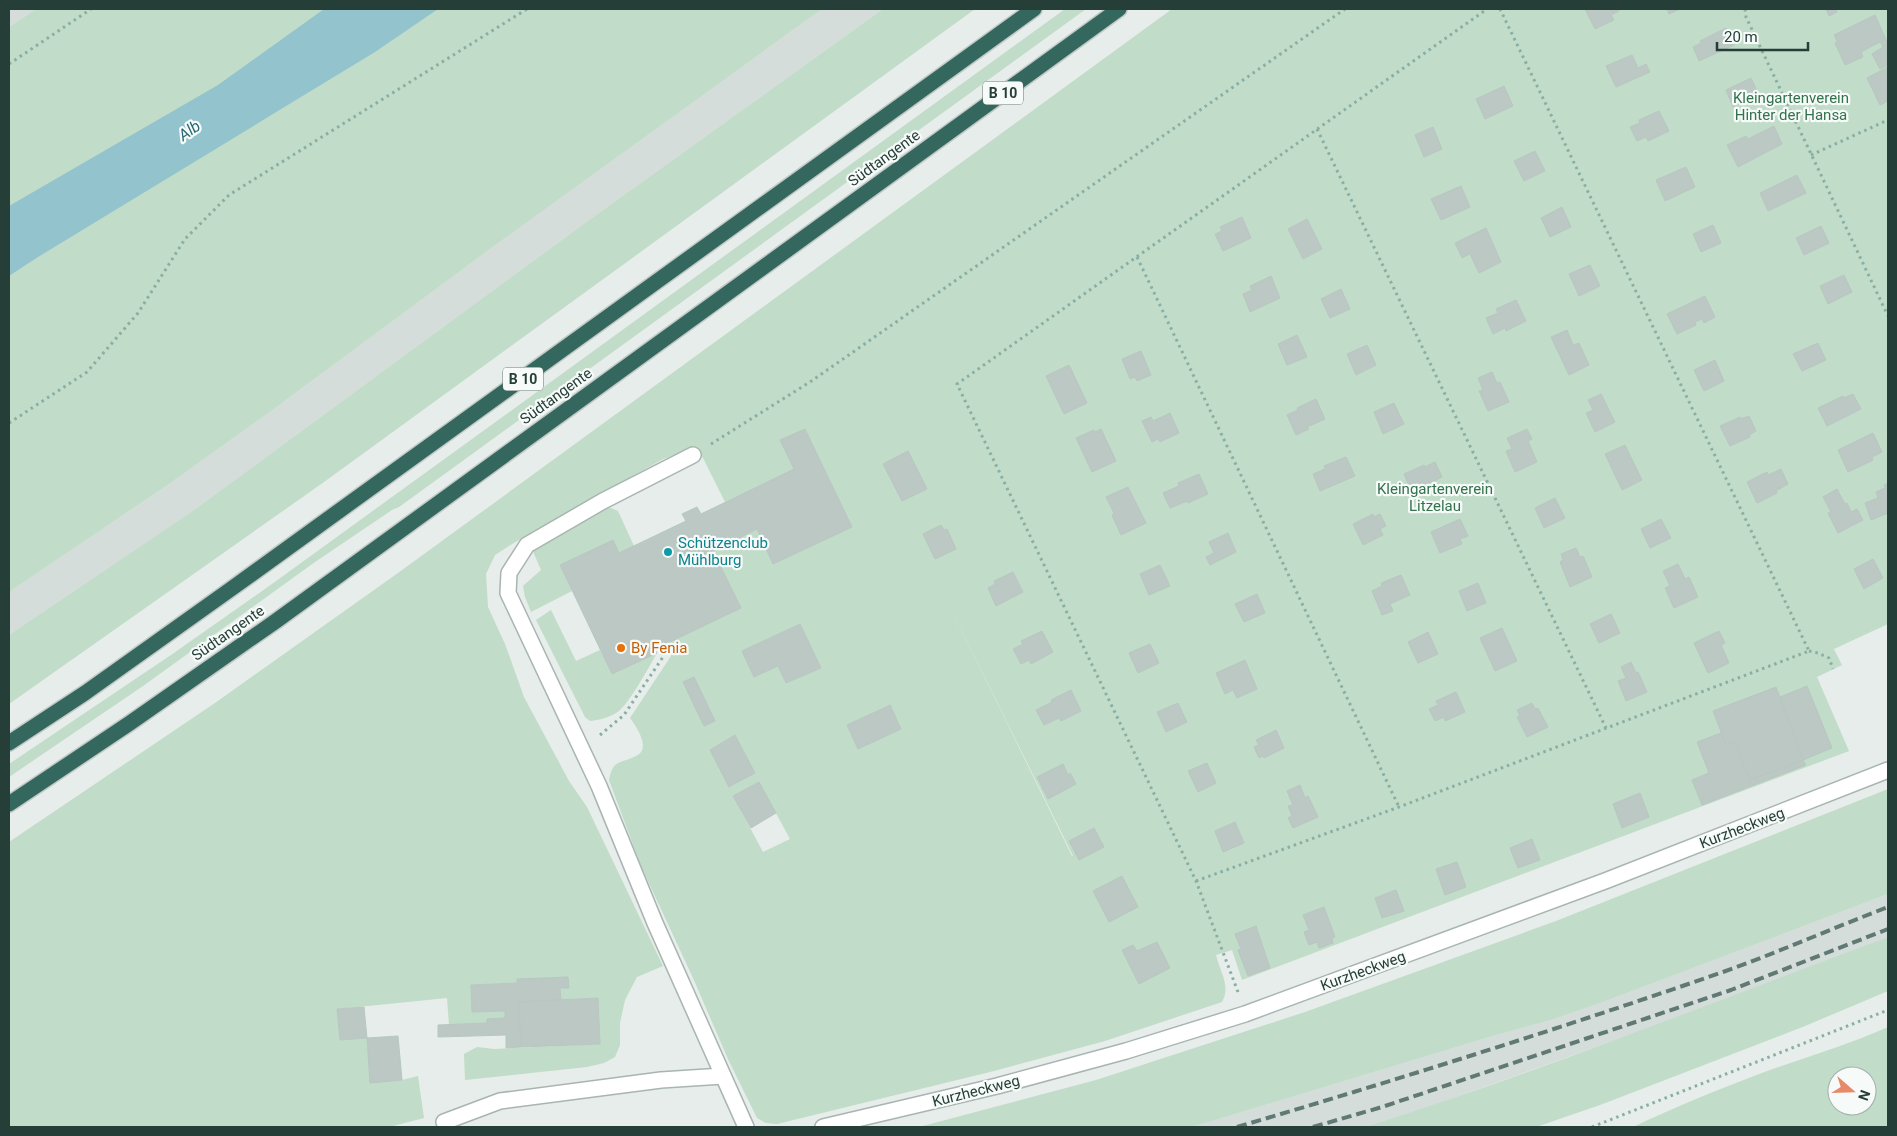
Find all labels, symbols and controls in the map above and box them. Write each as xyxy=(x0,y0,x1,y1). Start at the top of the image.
scale bar xyxy=(1717,20,1808,52)
text: 20 m xyxy=(1724,28,1758,46)
road number: B 10 xyxy=(983,82,1023,105)
park label: Kleingartenverein Hinter der Hansa xyxy=(1733,89,1849,124)
water label: Alb xyxy=(174,116,204,145)
street label: Südtangente xyxy=(845,126,924,190)
street label: Südtangente xyxy=(517,364,596,428)
road number: B 10 xyxy=(503,368,543,390)
park label: Kleingartenverein Litzelau xyxy=(1377,480,1493,515)
place label: Schützenclub Mühlburg xyxy=(678,534,768,569)
marker: Schützenclub Mühlburg xyxy=(662,546,674,558)
street label: Südtangente xyxy=(188,601,268,665)
place label: By Fenia xyxy=(631,639,687,657)
marker: By Fenia xyxy=(615,642,627,654)
street label: Kurzheckweg xyxy=(1697,804,1787,852)
street label: Kurzheckweg xyxy=(1318,947,1408,995)
north arrow xyxy=(1827,1066,1877,1116)
street label: Kurzheckweg xyxy=(930,1071,1022,1111)
text: N xyxy=(1855,1088,1873,1103)

